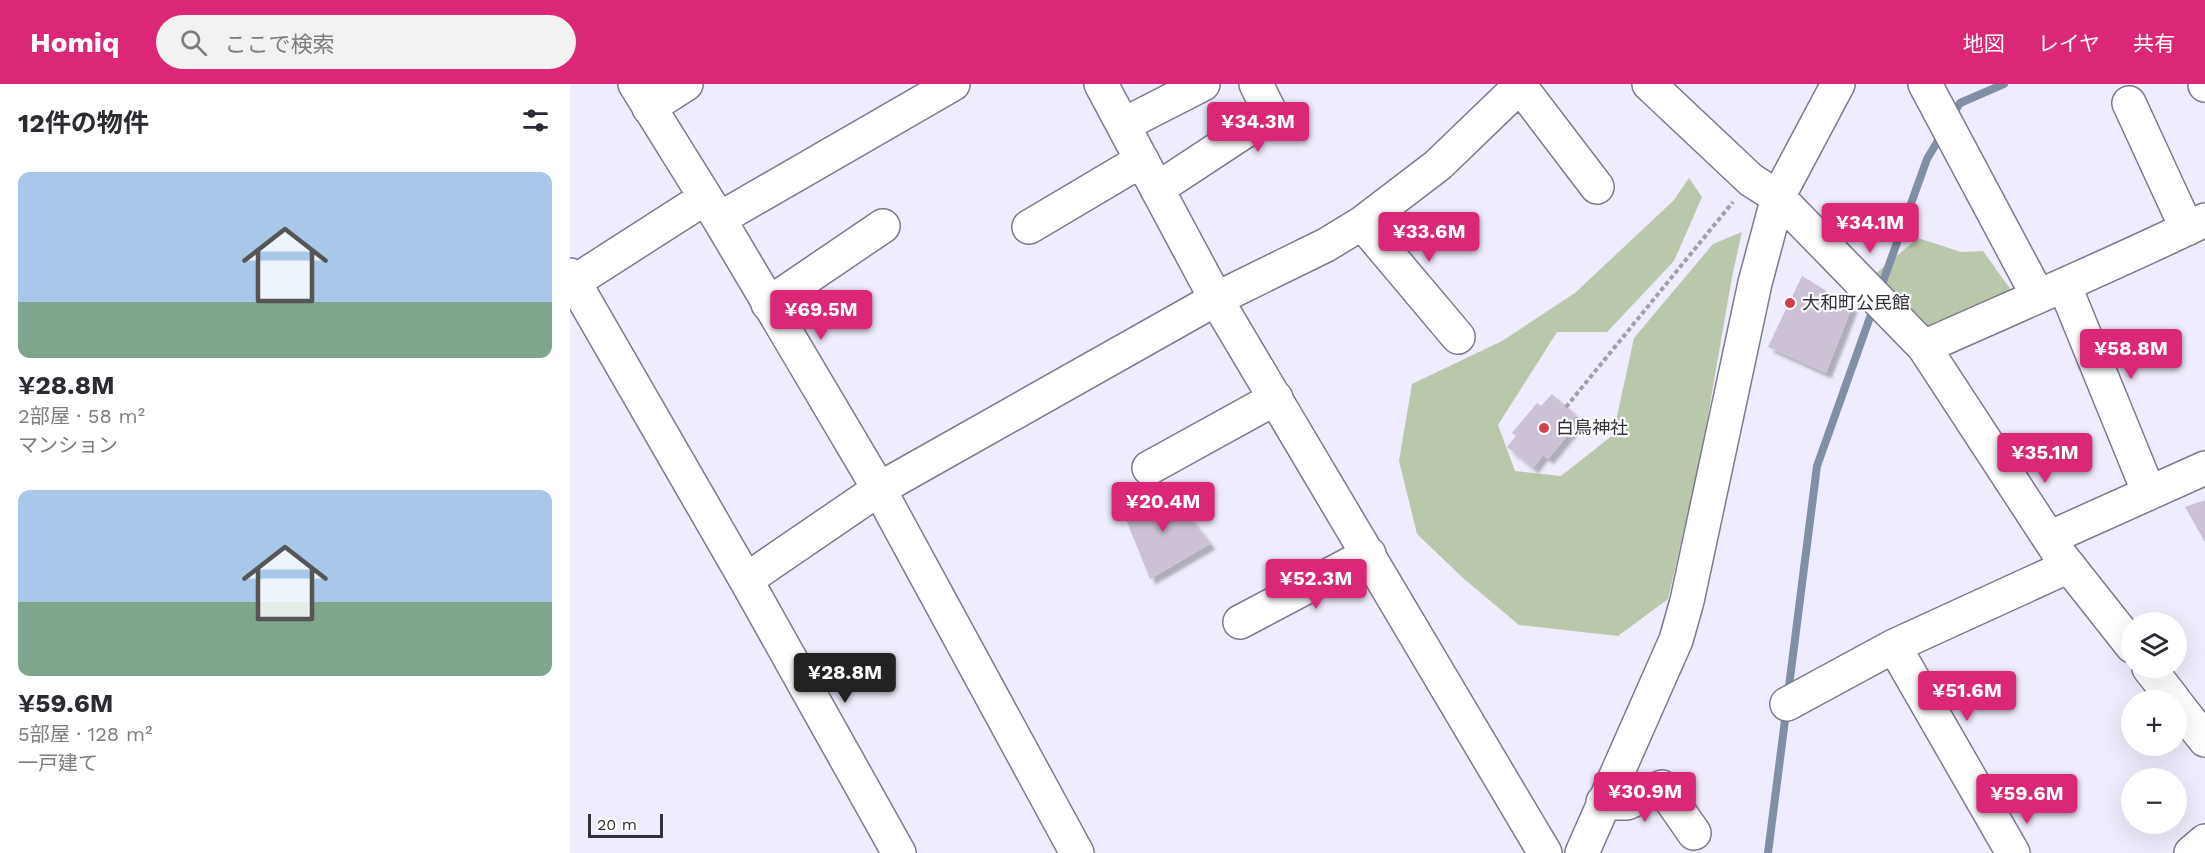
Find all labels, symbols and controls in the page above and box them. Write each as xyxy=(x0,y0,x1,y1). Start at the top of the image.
search box xyxy=(156,15,576,69)
text: Homiq xyxy=(30,26,120,59)
icon: search xyxy=(177,26,210,59)
text: 地図 xyxy=(1963,31,2005,56)
text: レイヤ xyxy=(2038,31,2100,56)
text: 共有 xyxy=(2133,31,2175,56)
text: ここで検索 xyxy=(225,32,335,57)
pin: ¥34.3M xyxy=(1209,102,1307,153)
icon: filters xyxy=(519,104,552,137)
text: 12件の物件 xyxy=(18,108,149,138)
text: ¥34.3M xyxy=(1221,109,1295,133)
pin: ¥34.1M xyxy=(1821,203,1919,254)
text: ¥34.1M xyxy=(1836,210,1904,234)
icon: home xyxy=(231,211,339,319)
pin: ¥33.6M xyxy=(1380,212,1478,263)
text: ¥33.6M xyxy=(1392,219,1466,243)
pin: ¥69.5M xyxy=(772,290,870,341)
place label: 大和町公民館 xyxy=(1802,292,1910,313)
marker: 大和町公民館 xyxy=(1783,296,1797,310)
text: ¥69.5M xyxy=(784,297,858,321)
pin: ¥58.8M xyxy=(2082,329,2180,380)
text: ¥58.8M xyxy=(2094,336,2168,360)
text: ¥28.8M xyxy=(18,370,115,400)
text: 2部屋 · 58 m² xyxy=(18,404,145,428)
place label: 白鳥神社 xyxy=(1556,417,1628,438)
marker: 白鳥神社 xyxy=(1537,421,1551,435)
text: マンション xyxy=(18,433,118,457)
pin: ¥35.1M xyxy=(1996,433,2094,484)
text: ¥35.1M xyxy=(2011,440,2079,464)
pin: ¥20.4M xyxy=(1114,482,1212,533)
text: ¥20.4M xyxy=(1126,489,1200,513)
icon: home xyxy=(231,529,339,637)
pin: ¥52.3M xyxy=(1267,559,1365,610)
text: ¥52.3M xyxy=(1280,566,1352,590)
map controls xyxy=(2121,612,2187,834)
button: layers xyxy=(2121,612,2187,678)
pin: ¥28.8M xyxy=(796,653,894,704)
text: ¥28.8M xyxy=(808,660,882,684)
pin: ¥51.6M xyxy=(1918,671,2016,722)
text: ¥51.6M xyxy=(1932,678,2002,702)
text: ¥59.6M xyxy=(18,688,113,718)
button: + xyxy=(2121,690,2187,756)
text: 5部屋 · 128 m² xyxy=(18,722,152,746)
text: 一戸建て xyxy=(18,751,98,775)
button: − xyxy=(2121,768,2187,834)
pin: ¥30.9M xyxy=(1596,772,1694,823)
pin: ¥59.6M xyxy=(1978,774,2076,825)
text: ¥30.9M xyxy=(1608,779,1682,803)
text: ¥59.6M xyxy=(1990,781,2064,805)
scale bar xyxy=(588,811,663,838)
text: 20 m xyxy=(597,815,637,834)

